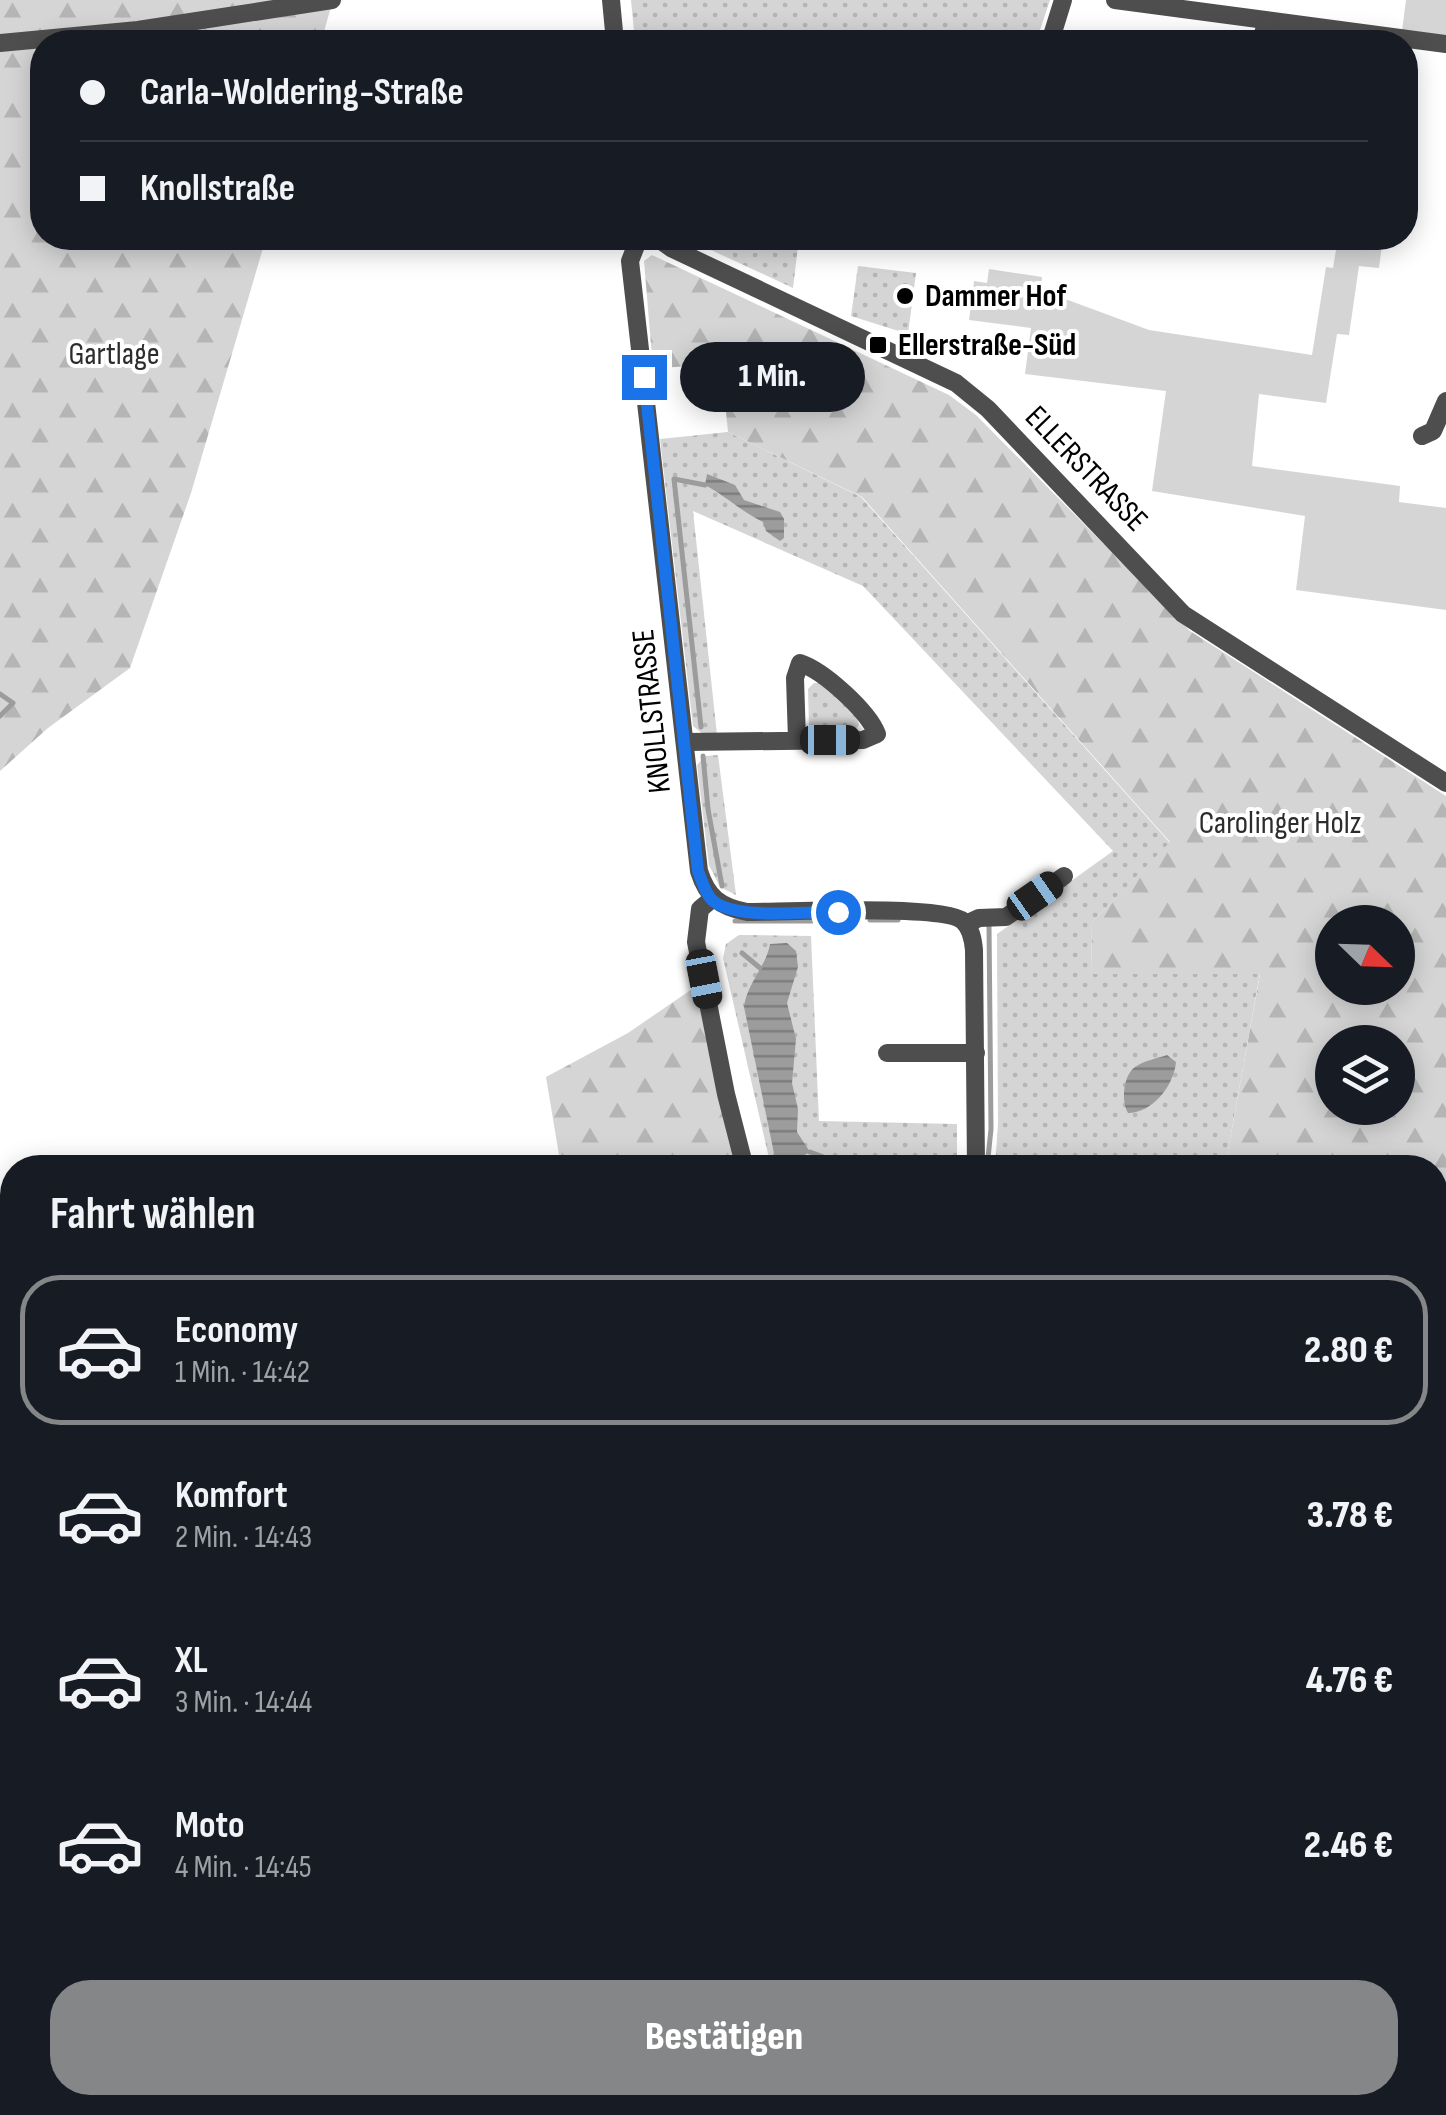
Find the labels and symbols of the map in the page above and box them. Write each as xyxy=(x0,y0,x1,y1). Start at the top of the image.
place label: Dammer Hof xyxy=(925,277,1067,316)
marker: Dammer Hof xyxy=(894,285,916,307)
place label: Ellerstraße-Süd xyxy=(898,326,1076,365)
marker: Ellerstraße-Süd xyxy=(867,334,889,356)
park label: Gartlage xyxy=(68,335,160,374)
callout: 1 Min. xyxy=(679,342,864,412)
route end xyxy=(622,355,667,400)
street label: ELLERSTRASSE xyxy=(1017,398,1155,540)
street label: KNOLLSTRASSE xyxy=(624,627,680,795)
car xyxy=(800,725,860,755)
park label: Carolinger Holz xyxy=(1199,804,1361,843)
car xyxy=(1002,867,1068,925)
route start xyxy=(816,890,861,935)
north arrow xyxy=(1315,905,1415,1005)
car xyxy=(684,947,724,1011)

